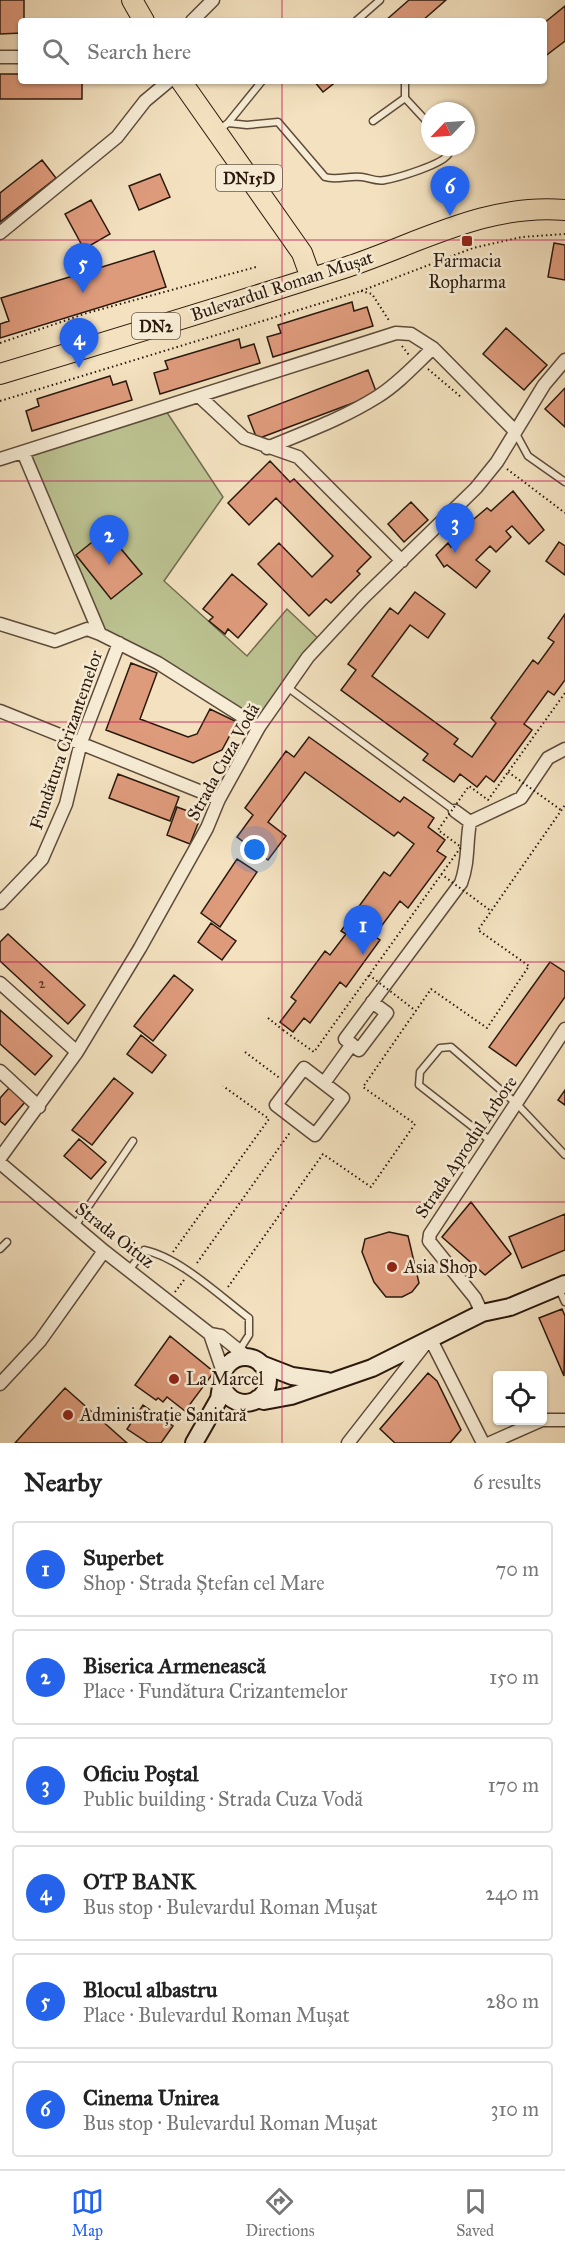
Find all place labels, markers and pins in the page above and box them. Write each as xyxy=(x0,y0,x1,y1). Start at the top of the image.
pin: 6 xyxy=(430,166,470,216)
marker: Farmacia Ropharma xyxy=(460,234,474,248)
pin: 5 xyxy=(64,244,103,293)
place label: Farmacia Ropharma xyxy=(428,250,506,293)
pin: 4 xyxy=(60,318,98,368)
pin: 3 xyxy=(436,504,474,553)
pin: 2 xyxy=(90,516,128,565)
pin: 1 xyxy=(344,906,382,955)
place label: Asia Shop xyxy=(403,1256,478,1278)
marker: Asia Shop xyxy=(385,1260,399,1274)
place label: La Marcel xyxy=(186,1368,264,1390)
marker: La Marcel xyxy=(167,1372,181,1386)
place label: Administrație Sanitară xyxy=(79,1404,247,1426)
marker: Administrație Sanitară xyxy=(61,1408,75,1422)

